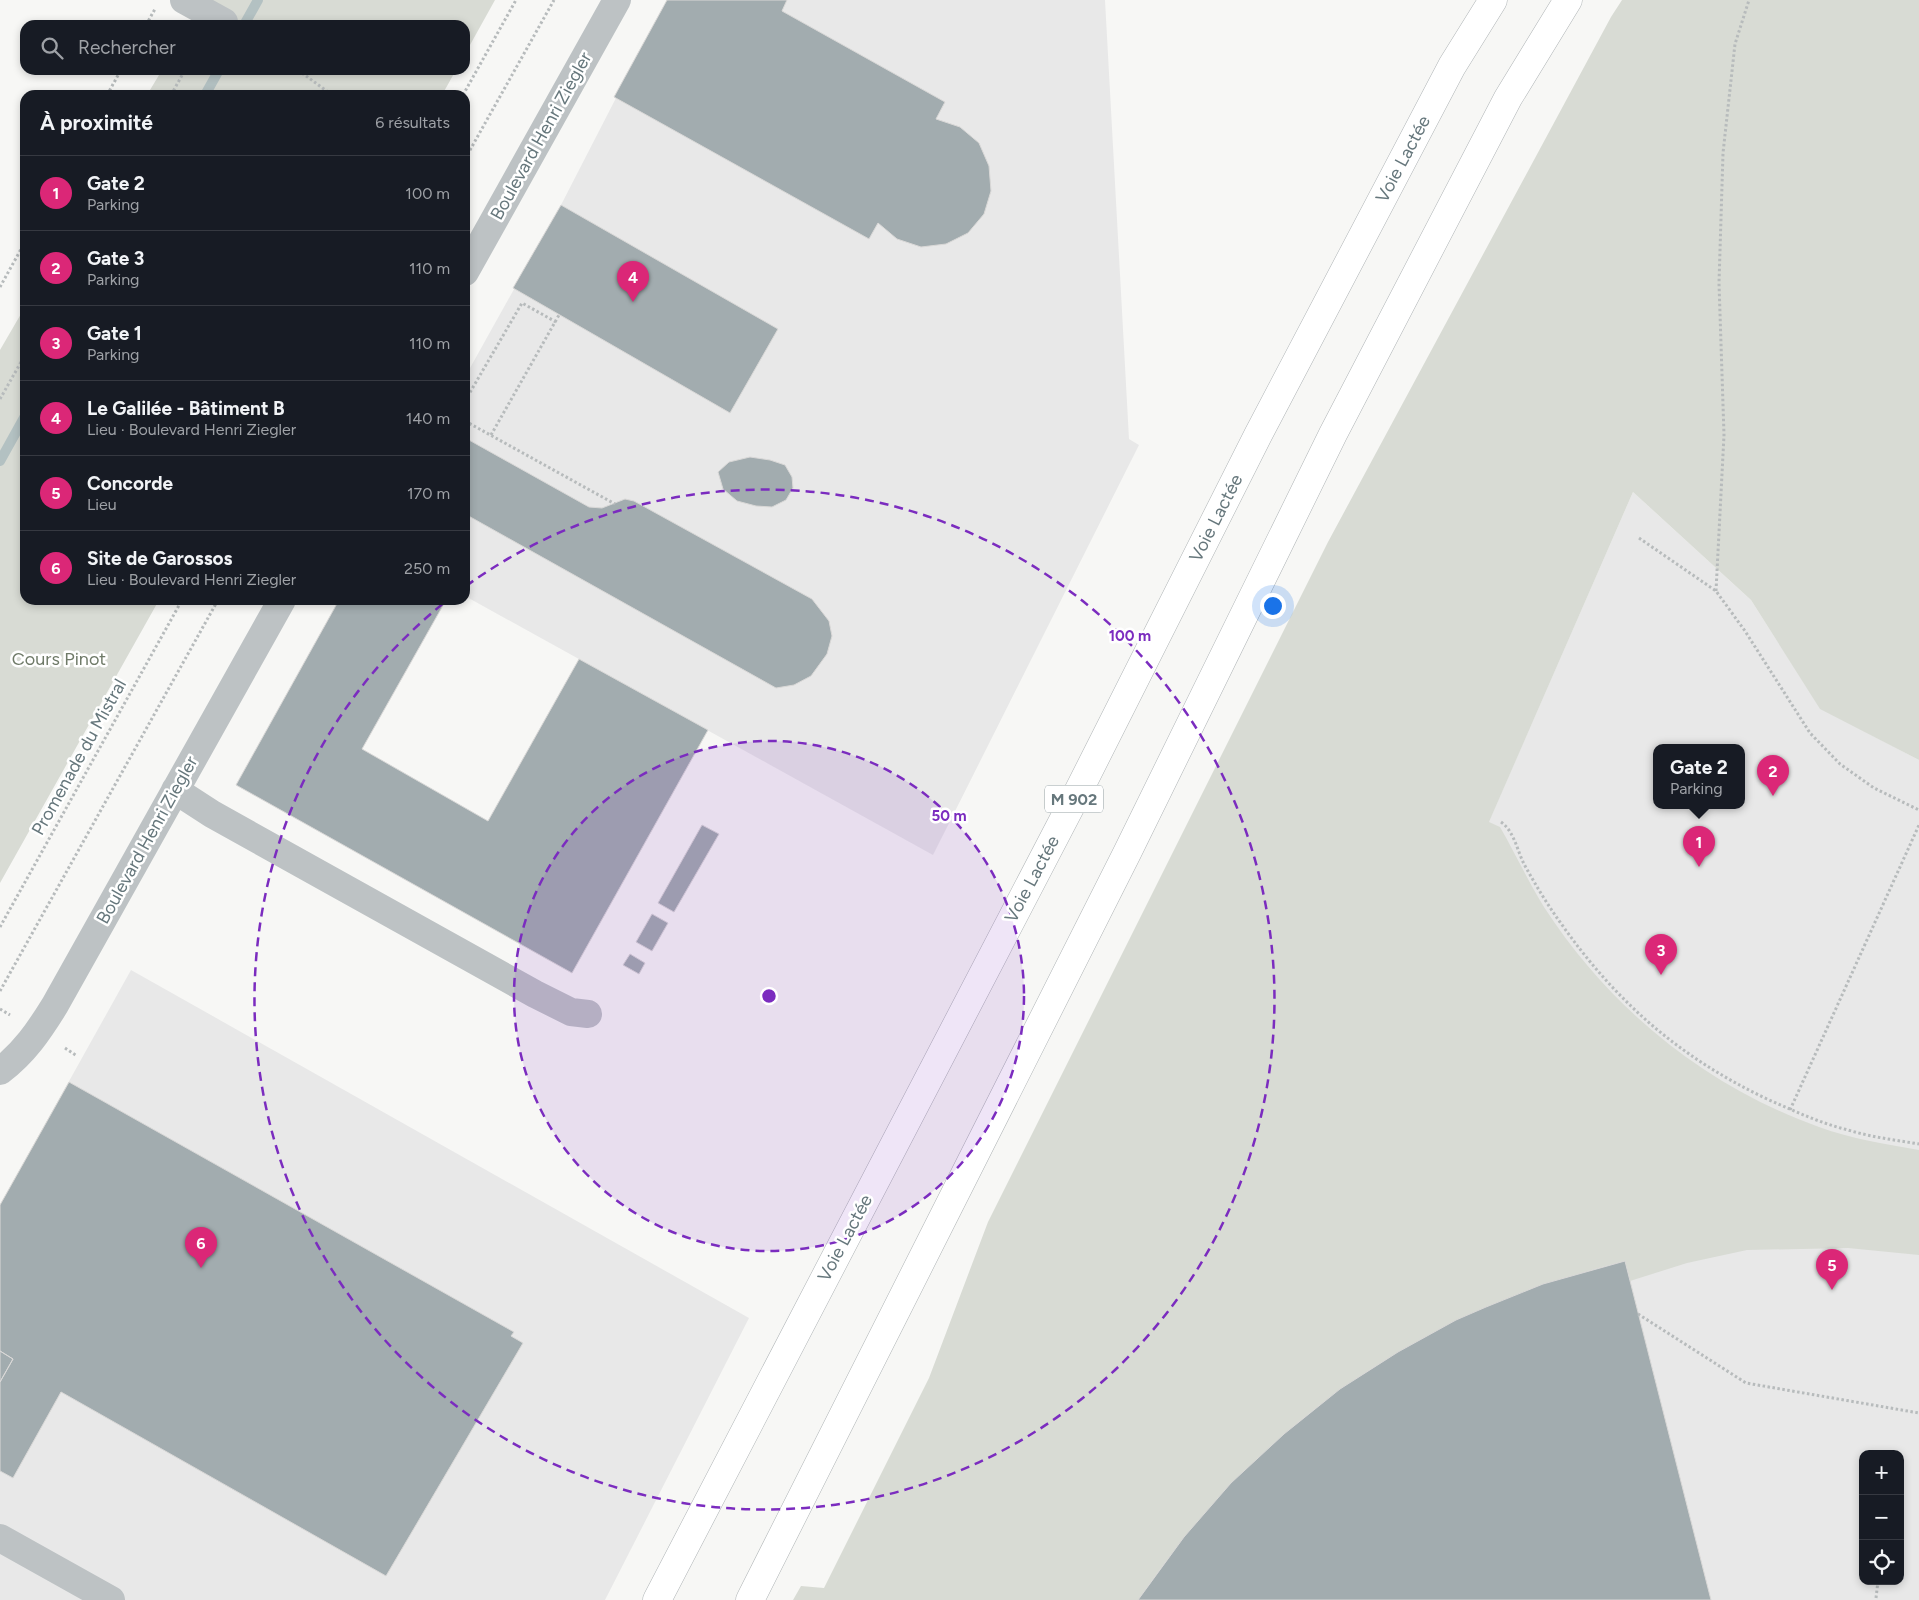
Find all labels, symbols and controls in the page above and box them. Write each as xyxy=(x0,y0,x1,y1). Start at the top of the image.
search box xyxy=(20,20,470,75)
icon: search xyxy=(38,34,66,62)
text: Rechercher xyxy=(78,36,176,59)
street label: Boulevard Henri Ziegler xyxy=(486,48,596,224)
text: À proximité xyxy=(40,110,153,135)
street label: Voie Lactée xyxy=(1371,112,1435,206)
text: 6 résultats xyxy=(375,113,450,132)
text: Gate 2 xyxy=(87,172,145,195)
text: 1 xyxy=(53,184,59,203)
text: 100 m xyxy=(405,184,450,203)
text: Parking xyxy=(87,195,139,214)
text: Gate 3 xyxy=(87,247,144,270)
text: 2 xyxy=(51,259,61,278)
text: 110 m xyxy=(409,259,450,278)
pin: 4 xyxy=(617,261,649,302)
text: Parking xyxy=(87,270,139,289)
text: Gate 1 xyxy=(87,322,142,345)
text: 3 xyxy=(52,334,60,353)
text: 110 m xyxy=(409,334,450,353)
text: Parking xyxy=(87,345,139,364)
text: Le Galilée - Bâtiment B xyxy=(87,397,285,420)
text: 4 xyxy=(51,409,61,428)
text: 140 m xyxy=(406,409,450,428)
text: Lieu · Boulevard Henri Ziegler xyxy=(87,420,296,439)
street label: Voie Lactée xyxy=(1185,470,1248,565)
text: Concorde xyxy=(87,472,173,495)
text: 5 xyxy=(51,484,61,503)
text: 170 m xyxy=(407,484,450,503)
text: Lieu xyxy=(87,495,117,514)
text: Site de Garossos xyxy=(87,547,232,570)
text: 6 xyxy=(51,559,61,578)
text: 250 m xyxy=(404,559,450,578)
text: Lieu · Boulevard Henri Ziegler xyxy=(87,570,296,589)
your location xyxy=(1260,593,1286,619)
text: 100 m xyxy=(1109,627,1151,645)
park label: Cours Pinot xyxy=(12,648,106,670)
street label: Promenade du Mistral xyxy=(27,675,131,839)
popup xyxy=(1653,744,1745,809)
street label: Boulevard Henri Ziegler xyxy=(92,752,202,928)
pin: 2 xyxy=(1757,755,1789,796)
text: Gate 2 xyxy=(1670,756,1728,779)
text: Parking xyxy=(1670,779,1723,798)
road number: M 902 xyxy=(1045,786,1103,812)
text: 50 m xyxy=(931,807,967,825)
pin: 1 xyxy=(1683,826,1715,867)
street label: Voie Lactée xyxy=(1000,832,1064,926)
pin: 3 xyxy=(1645,934,1677,975)
centre of rings xyxy=(760,987,778,1005)
street label: Voie Lactée xyxy=(813,1191,877,1285)
pin: 6 xyxy=(185,1227,217,1268)
pin: 5 xyxy=(1816,1249,1848,1290)
map controls xyxy=(1859,1450,1904,1585)
button: + xyxy=(1859,1450,1904,1495)
button: − xyxy=(1859,1495,1904,1540)
button: locate xyxy=(1859,1540,1904,1585)

